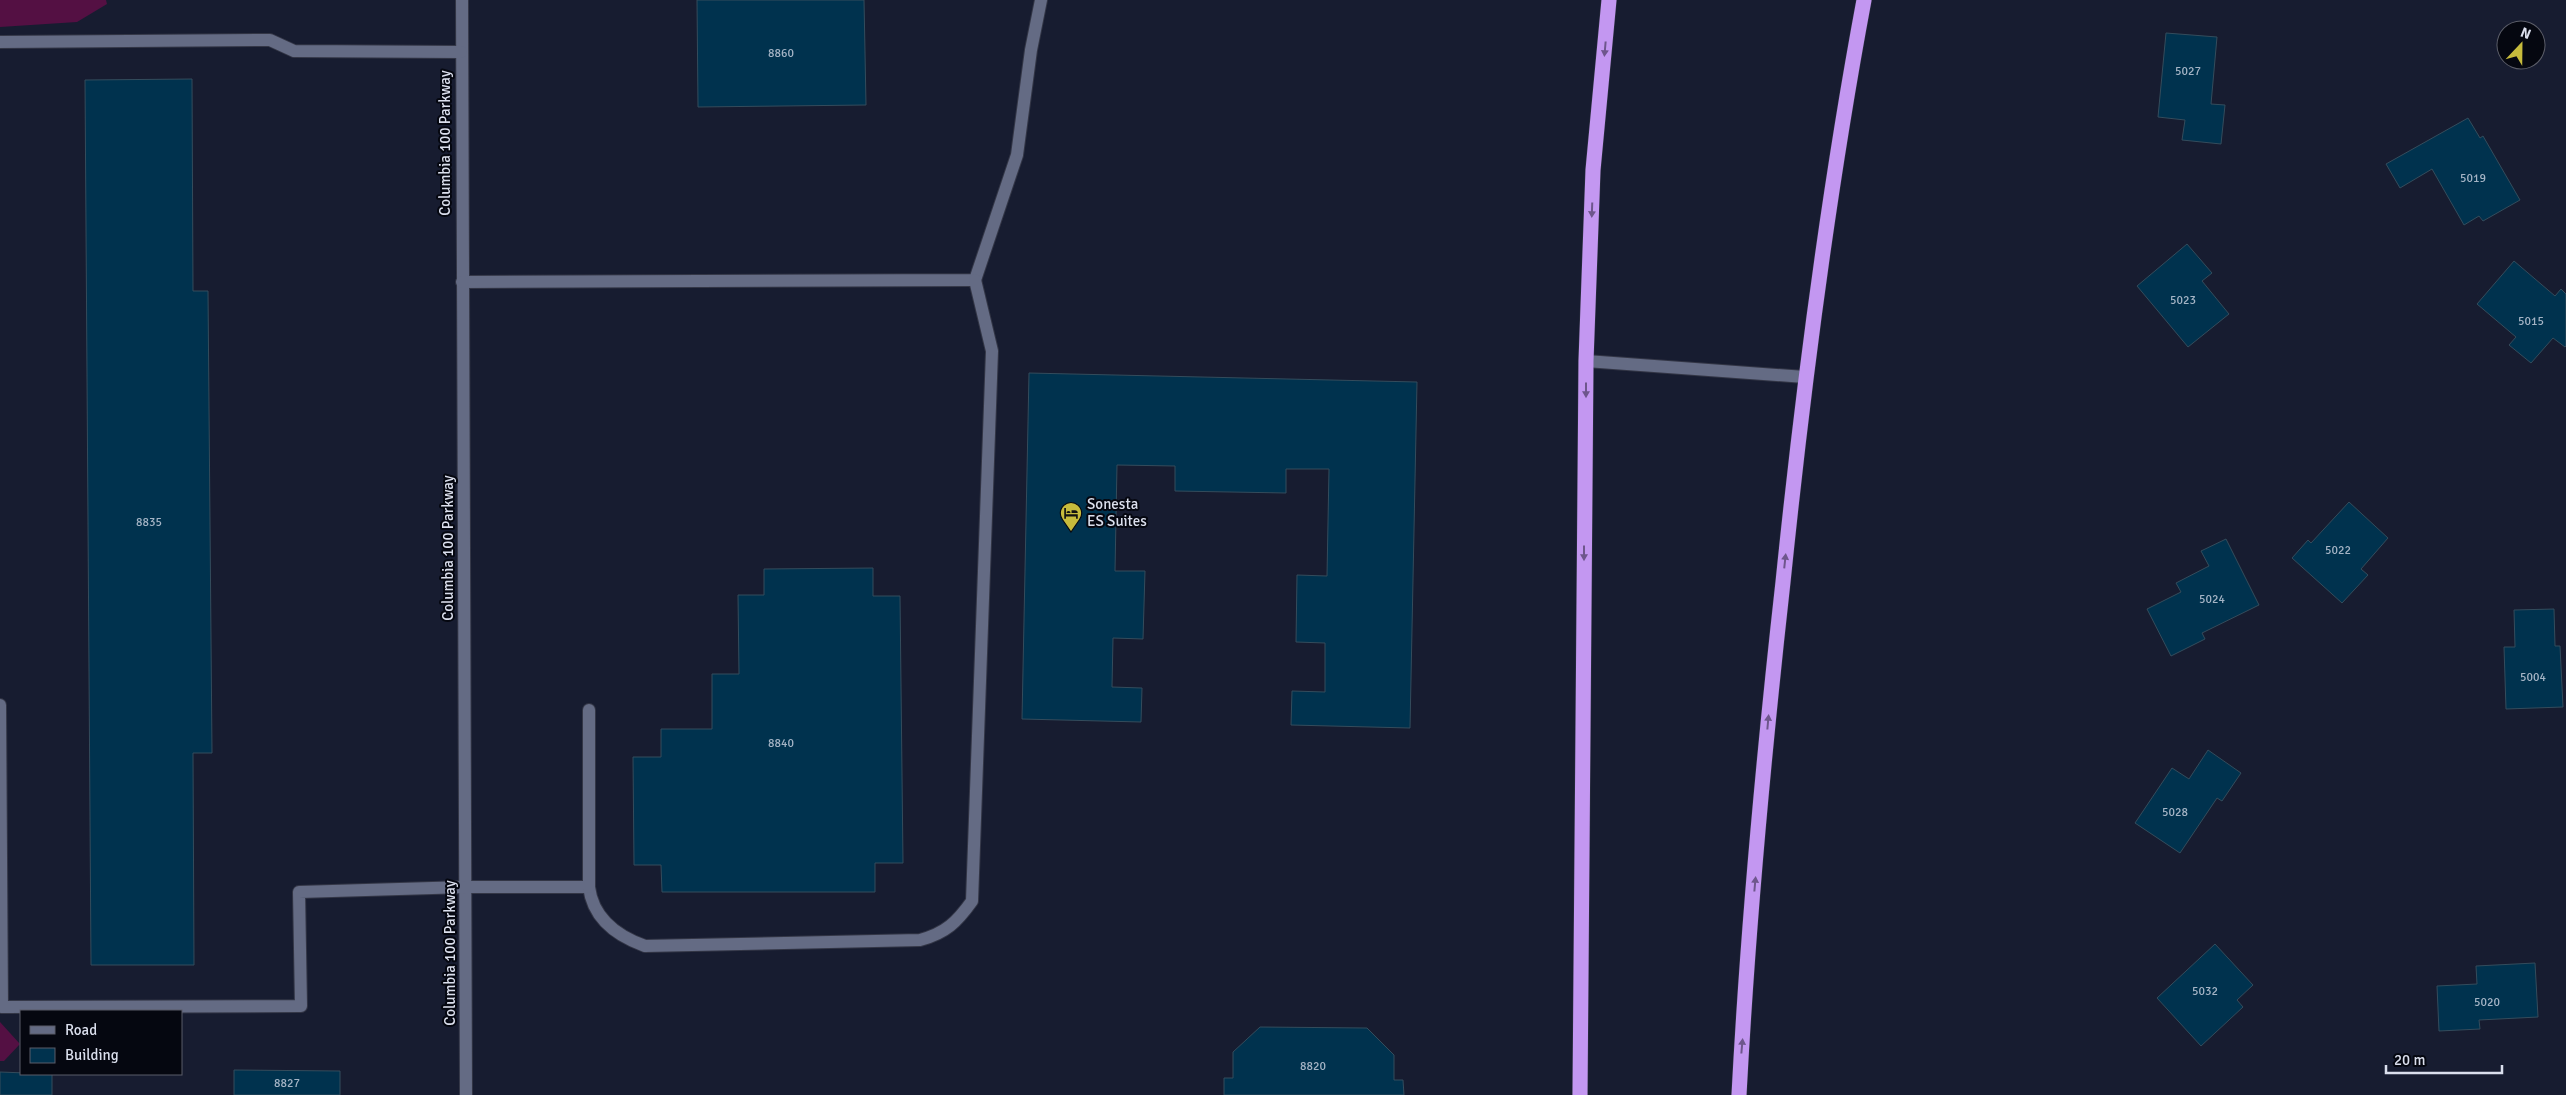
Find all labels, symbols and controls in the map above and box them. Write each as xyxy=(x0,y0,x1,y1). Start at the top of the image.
north arrow xyxy=(2496,20,2546,70)
text: N xyxy=(2518,24,2533,43)
one-way arrow xyxy=(1601,41,1609,57)
house number: 8860 xyxy=(768,46,794,61)
house number: 5027 xyxy=(2175,64,2201,79)
street label: Columbia 100 Parkway xyxy=(436,70,454,216)
house number: 5019 xyxy=(2460,171,2486,186)
one-way arrow xyxy=(1587,203,1595,219)
house number: 5023 xyxy=(2170,293,2196,308)
house number: 5015 xyxy=(2518,314,2544,329)
one-way arrow xyxy=(1581,383,1589,399)
street label: Columbia 100 Parkway xyxy=(439,475,457,621)
place label: Sonesta ES Suites xyxy=(1087,495,1147,530)
hotel icon: Sonesta ES Suites xyxy=(1059,501,1083,532)
house number: 8835 xyxy=(136,515,162,530)
house number: 5022 xyxy=(2325,543,2351,558)
one-way arrow xyxy=(1580,545,1588,561)
one-way arrow xyxy=(1781,552,1789,568)
house number: 5024 xyxy=(2199,592,2225,607)
house number: 5004 xyxy=(2520,670,2546,685)
one-way arrow xyxy=(1764,714,1772,730)
house number: 8840 xyxy=(768,736,794,751)
house number: 5028 xyxy=(2162,805,2188,820)
one-way arrow xyxy=(1751,876,1759,892)
street label: Columbia 100 Parkway xyxy=(441,880,459,1026)
house number: 5032 xyxy=(2192,984,2218,999)
house number: 5020 xyxy=(2474,995,2500,1010)
legend xyxy=(20,1010,182,1075)
text: Road xyxy=(65,1021,97,1039)
one-way arrow xyxy=(1738,1038,1746,1054)
scale bar xyxy=(2386,1042,2502,1074)
text: Building xyxy=(65,1046,119,1064)
text: 20 m xyxy=(2394,1051,2425,1069)
house number: 8820 xyxy=(1300,1059,1326,1074)
house number: 8827 xyxy=(274,1076,300,1091)

